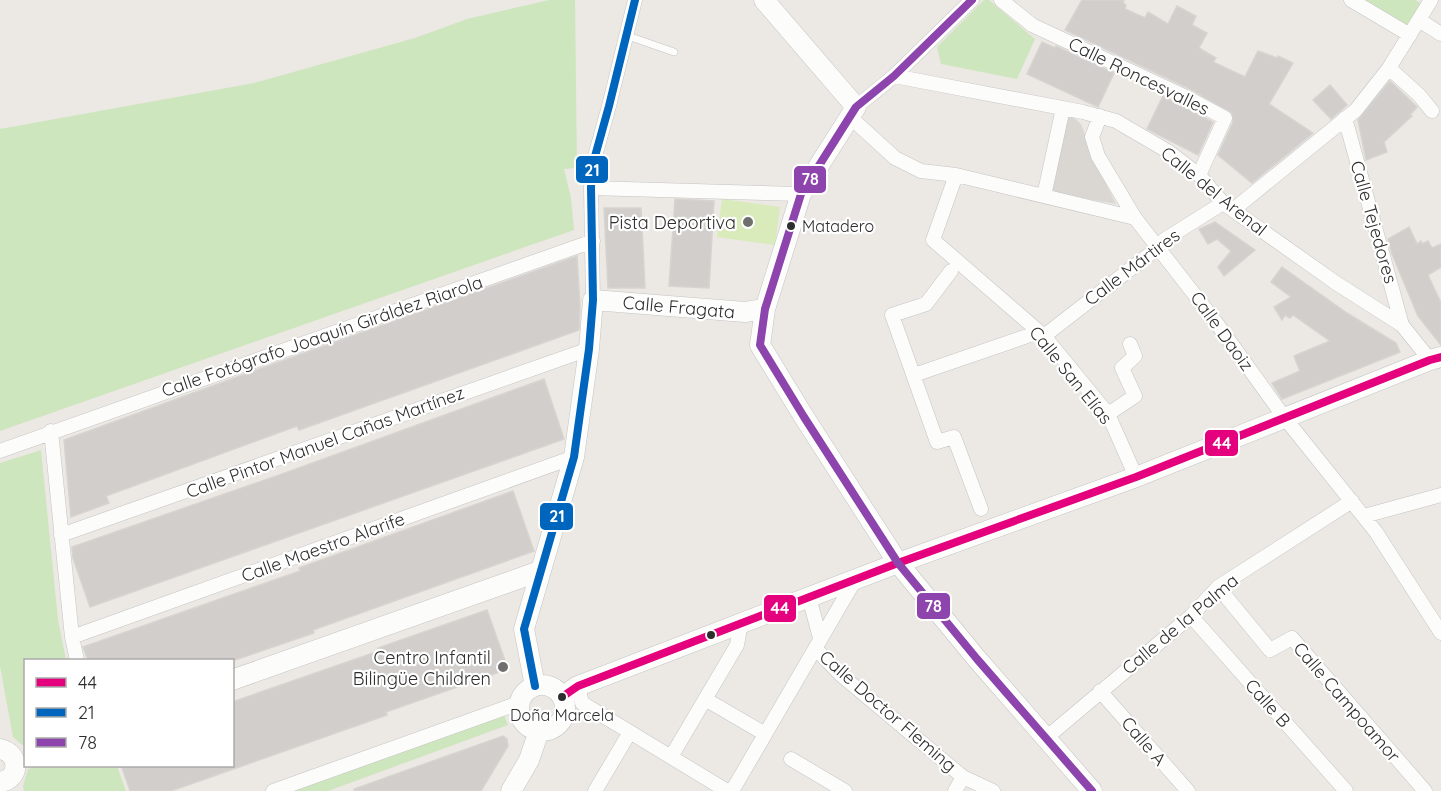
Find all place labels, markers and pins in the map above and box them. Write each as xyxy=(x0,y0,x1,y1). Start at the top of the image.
place label: Pista Deportiva xyxy=(609,211,736,234)
marker: Pista Deportiva xyxy=(741,215,755,229)
place label: Matadero xyxy=(802,216,874,236)
marker: Matadero xyxy=(785,220,797,232)
unlabelled marker xyxy=(705,629,717,641)
place label: Centro Infantil Bilingüe Children xyxy=(353,646,491,690)
marker: Centro Infantil Bilingüe Children xyxy=(496,660,510,674)
marker: Doña Marcela xyxy=(556,691,568,703)
place label: Doña Marcela xyxy=(510,705,614,725)

